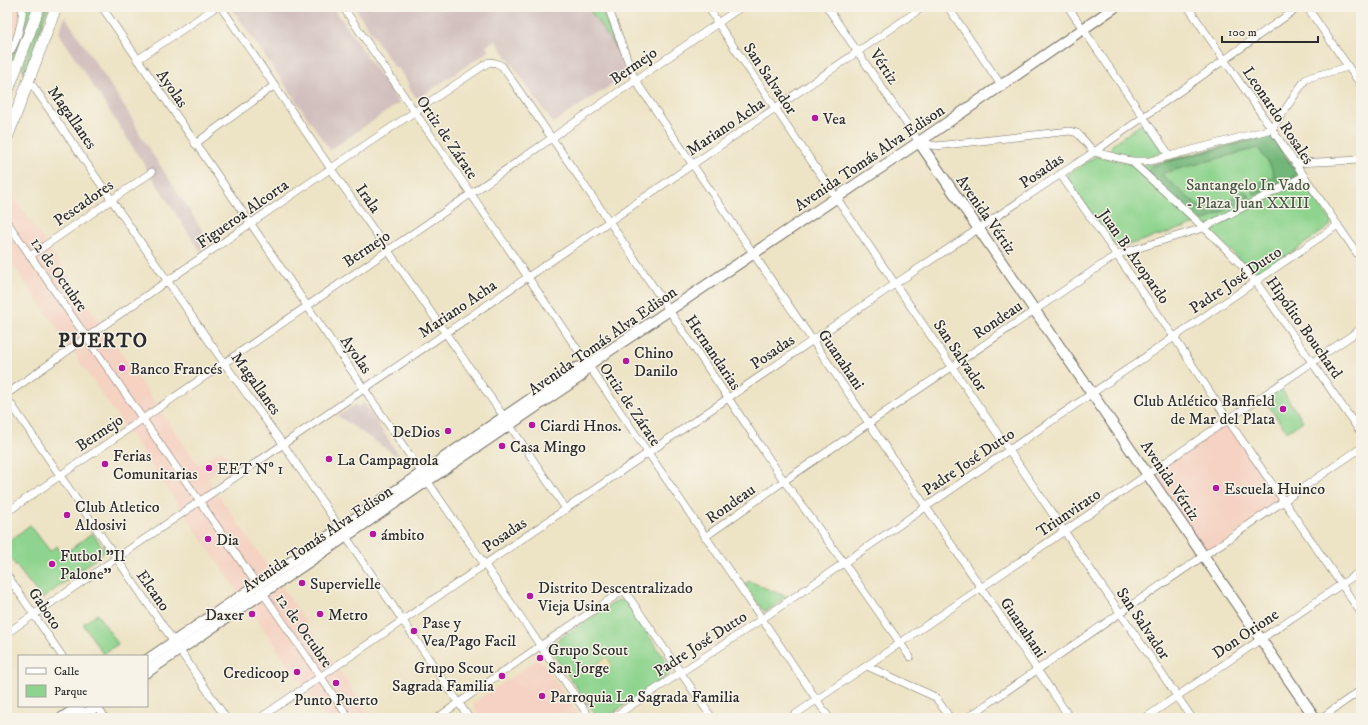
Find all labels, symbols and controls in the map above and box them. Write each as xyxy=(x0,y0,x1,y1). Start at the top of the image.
scale bar xyxy=(1222,18,1318,44)
text: 100 m xyxy=(1228,25,1257,40)
street label: San Salvador xyxy=(739,39,802,118)
street label: Bermejo xyxy=(606,42,661,89)
street label: Vértiz xyxy=(865,44,903,88)
street label: Leonardo Rosales xyxy=(1238,63,1318,168)
street label: Ayolas xyxy=(152,66,192,112)
street label: Magallanes xyxy=(43,82,101,153)
street label: Ortiz de Zárate xyxy=(412,92,483,183)
street label: Mariano Acha xyxy=(683,93,769,160)
street label: Avenida Tomás Alva Edison xyxy=(791,100,949,216)
place label: Vea xyxy=(822,109,846,129)
marker: Vea xyxy=(810,113,820,123)
street label: Posadas xyxy=(1016,149,1067,193)
street label: Avenida Vértiz xyxy=(952,171,1021,258)
street label: Pescadores xyxy=(50,175,117,231)
street label: Figueroa Alcorta xyxy=(193,175,292,253)
park label: Santangelo In Vado - Plaza Juan XXIII xyxy=(1186,175,1310,213)
street label: Irala xyxy=(351,180,385,217)
street label: Juan B. Azopardo xyxy=(1093,204,1174,308)
street label: Bermejo xyxy=(339,226,394,272)
street label: 12 de Octubre xyxy=(26,233,92,316)
street label: Padre José Dutto xyxy=(1186,241,1286,318)
street label: Hipólito Bouchard xyxy=(1262,273,1347,383)
street label: Mariano Acha xyxy=(415,275,501,342)
street label: Avenida Tomás Alva Edison xyxy=(524,281,681,400)
street label: Rondeau xyxy=(969,296,1027,344)
street label: Hernandarias xyxy=(681,311,746,394)
street label: San Salvador xyxy=(929,316,992,395)
street label: Guanahani xyxy=(814,326,869,394)
district label: PUERTO xyxy=(58,329,148,354)
street label: Posadas xyxy=(747,330,798,374)
street label: Ayolas xyxy=(336,332,376,378)
place label: Chino Danilo xyxy=(634,343,678,381)
street label: Magallanes xyxy=(227,348,286,419)
marker: Chino Danilo xyxy=(621,356,631,366)
place label: Banco Francés xyxy=(130,359,222,379)
street label: Ortiz de Zárate xyxy=(595,359,666,450)
marker: Banco Francés xyxy=(117,363,127,373)
place label: Club Atlético Banfield de Mar del Plata xyxy=(1133,391,1275,429)
marker: Club Atlético Banfield de Mar del Plata xyxy=(1278,404,1288,414)
street label: Bermejo xyxy=(72,410,127,456)
place label: Ciardi Hnos. xyxy=(540,416,622,436)
marker: Ciardi Hnos. xyxy=(527,420,537,430)
place label: DeDios xyxy=(392,422,440,442)
street label: Padre José Dutto xyxy=(919,423,1019,500)
marker: DeDios xyxy=(443,426,453,436)
place label: Casa Mingo xyxy=(510,437,586,457)
street label: Avenida Vértiz xyxy=(1136,437,1204,524)
marker: Casa Mingo xyxy=(497,441,507,451)
place label: Ferias Comunitarias xyxy=(113,446,198,484)
place label: La Campagnola xyxy=(337,450,439,470)
marker: La Campagnola xyxy=(324,454,334,464)
marker: Ferias Comunitarias xyxy=(100,459,110,469)
place label: EET Nº 1 xyxy=(217,459,283,479)
marker: EET Nº 1 xyxy=(204,463,214,473)
street label: Rondeau xyxy=(702,479,759,528)
place label: Escuela Huinco xyxy=(1224,479,1325,499)
street label: Avenida Tomás Alva Edison xyxy=(239,481,397,597)
marker: Escuela Huinco xyxy=(1211,483,1221,493)
street label: Triunvirato xyxy=(1033,484,1105,542)
place label: Club Atletico Aldosivi xyxy=(75,497,160,535)
marker: Club Atletico Aldosivi xyxy=(62,510,72,520)
street label: Posadas xyxy=(479,513,530,557)
place label: ámbito xyxy=(381,525,424,545)
marker: ámbito xyxy=(368,529,378,539)
place label: Dia xyxy=(216,530,239,550)
marker: Dia xyxy=(203,534,213,544)
place label: Futbol "Il Palone" xyxy=(60,546,125,584)
marker: Futbol "Il Palone" xyxy=(47,559,57,569)
street label: Elcano xyxy=(132,566,175,615)
place label: Supervielle xyxy=(310,574,381,594)
marker: Supervielle xyxy=(297,578,307,588)
place label: Distrito Descentralizado Vieja Usina xyxy=(537,578,693,616)
street label: Gaboto xyxy=(24,584,66,633)
street label: San Salvador xyxy=(1112,584,1175,663)
street label: 12 de Octubre xyxy=(271,589,337,672)
marker: Distrito Descentralizado Vieja Usina xyxy=(525,591,535,601)
street label: Guanahani xyxy=(996,594,1051,662)
street label: Don Orione xyxy=(1209,604,1283,663)
place label: Daxer xyxy=(205,605,244,625)
place label: Metro xyxy=(328,605,368,625)
street label: Padre José Dutto xyxy=(650,606,751,681)
marker: Daxer xyxy=(247,609,257,619)
marker: Metro xyxy=(315,609,325,619)
place label: Pase y Vea/Pago Facil xyxy=(421,613,516,651)
marker: Pase y Vea/Pago Facil xyxy=(409,626,419,636)
place label: Grupo Scout San Jorge xyxy=(548,640,628,678)
marker: Grupo Scout San Jorge xyxy=(535,653,545,663)
legend xyxy=(18,655,148,707)
place label: Grupo Scout Sagrada Familia xyxy=(392,658,494,696)
place label: Credicoop xyxy=(223,663,289,683)
text: Calle xyxy=(54,664,79,679)
marker: Credicoop xyxy=(292,667,302,677)
marker: Grupo Scout Sagrada Familia xyxy=(497,671,507,681)
marker: Punto Puerto xyxy=(331,678,341,688)
text: Parque xyxy=(54,684,87,699)
place label: Parroquia La Sagrada Familia xyxy=(550,687,740,707)
place label: Punto Puerto xyxy=(294,690,378,710)
marker: Parroquia La Sagrada Familia xyxy=(537,691,547,701)

